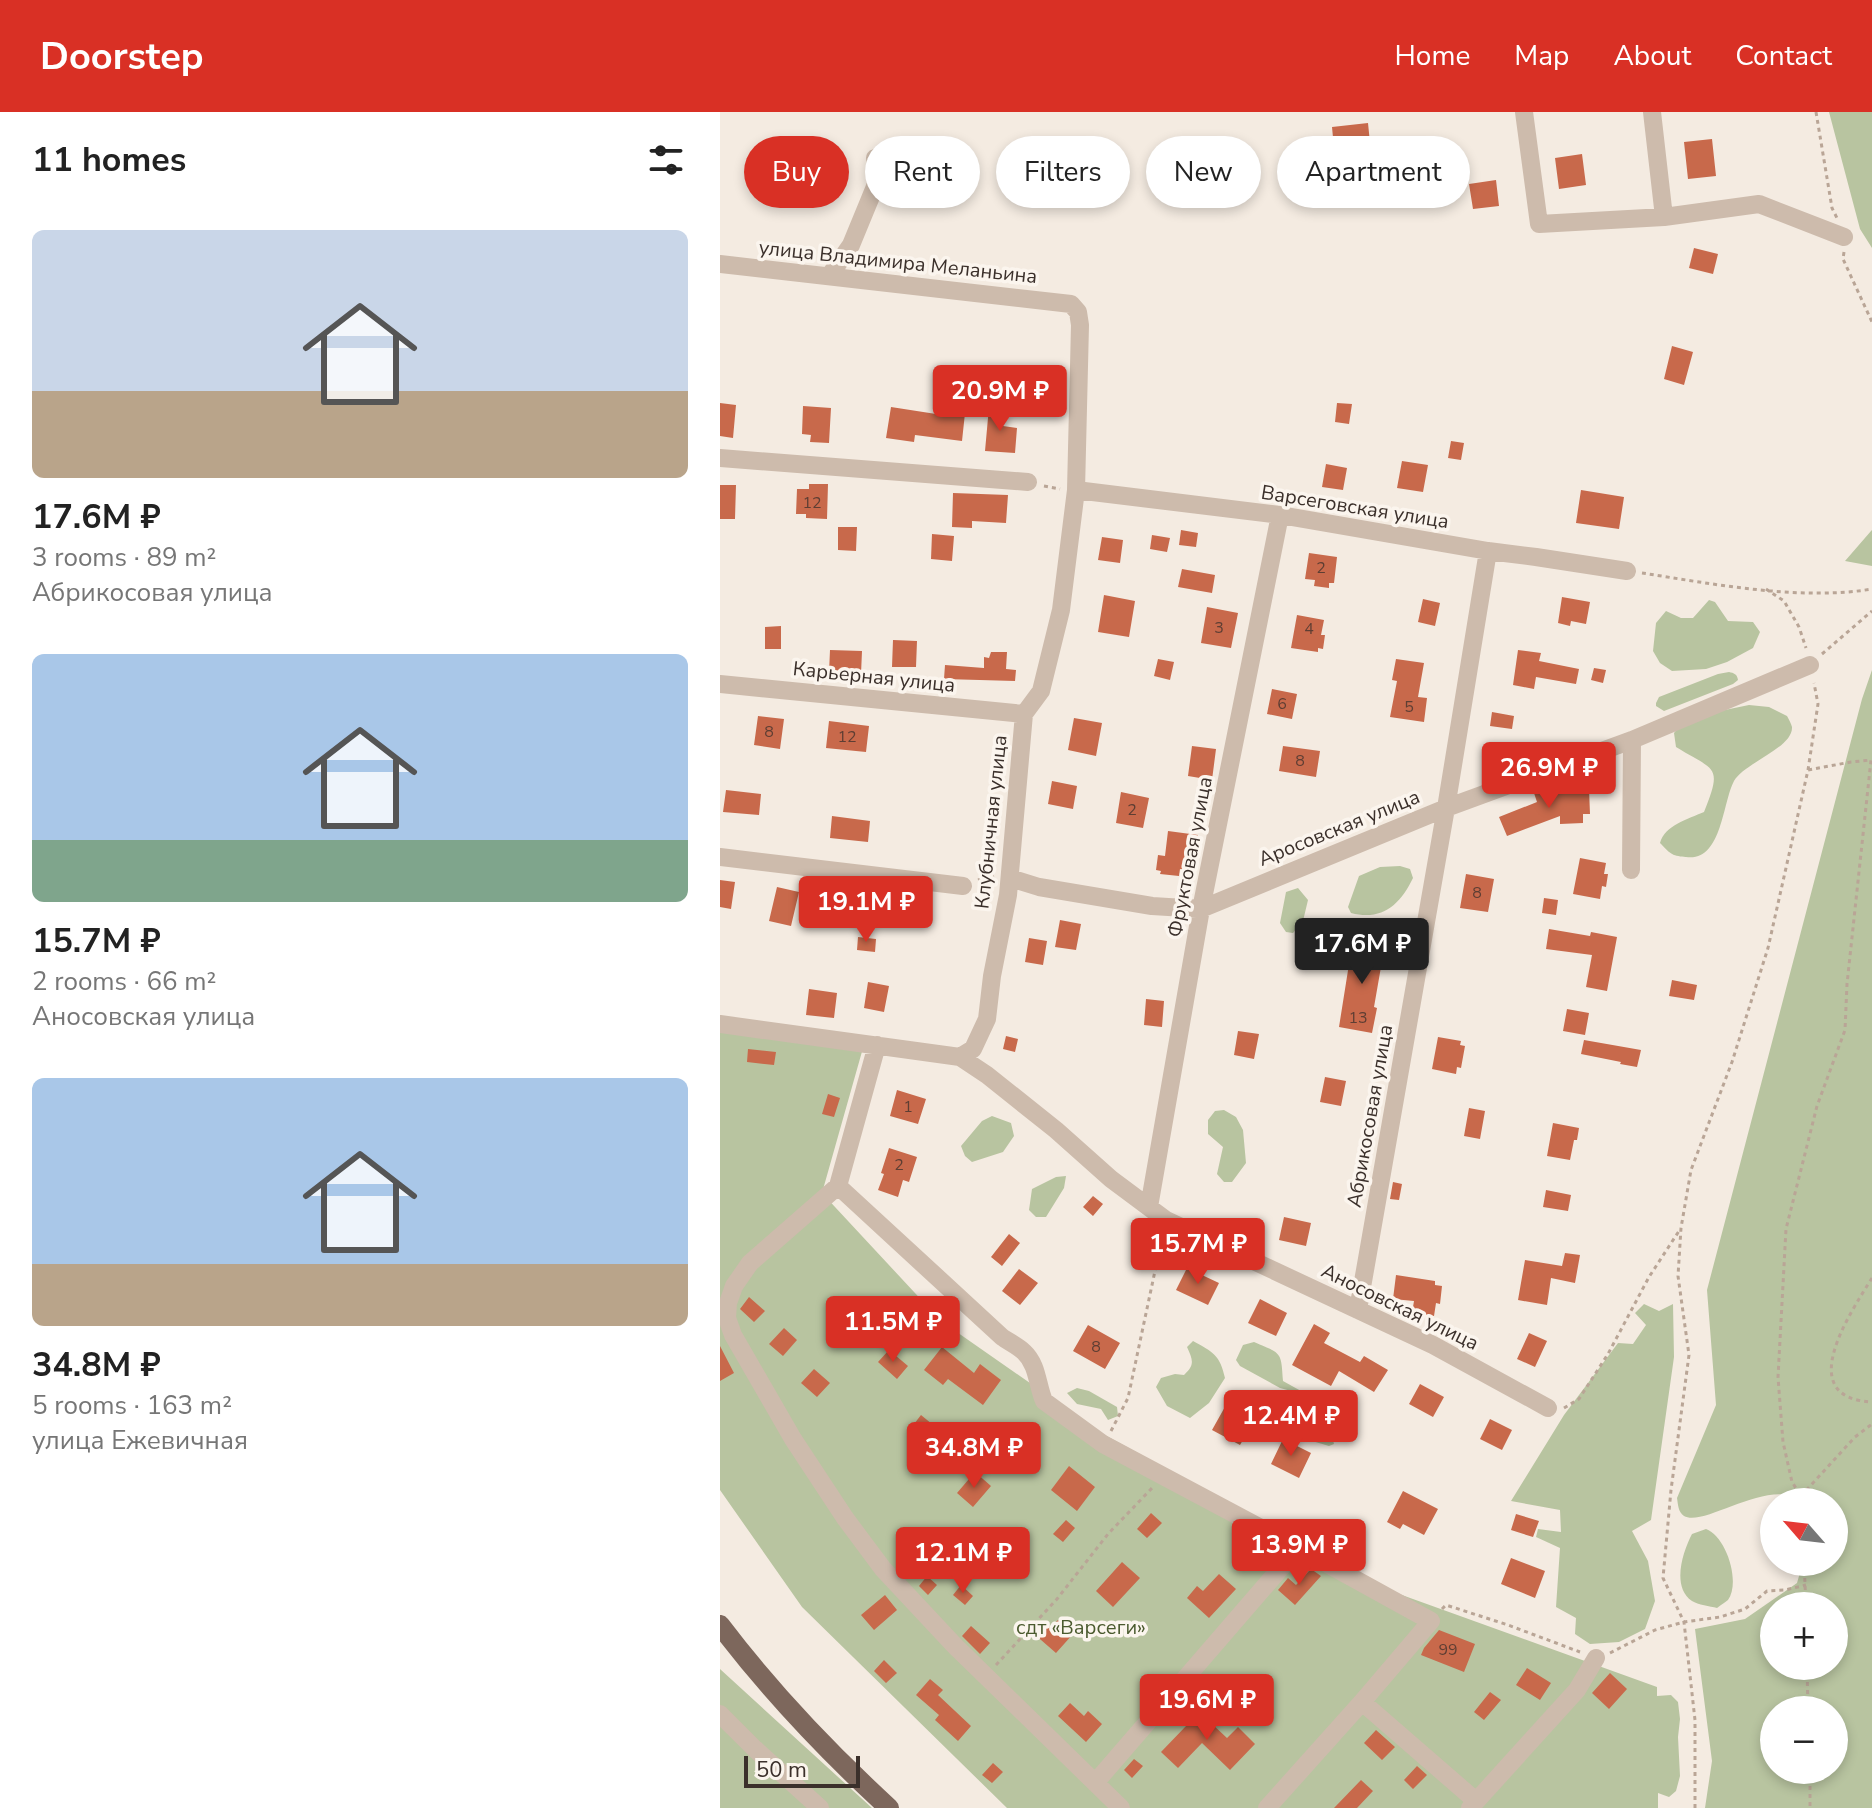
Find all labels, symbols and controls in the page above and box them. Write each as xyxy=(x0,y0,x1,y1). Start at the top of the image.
text: Doorstep xyxy=(40,31,204,82)
text: Home xyxy=(1395,37,1470,75)
text: Map xyxy=(1514,37,1569,75)
text: About xyxy=(1613,37,1691,75)
text: Contact xyxy=(1735,37,1832,75)
chip: Buy xyxy=(744,136,849,208)
chip: Rent xyxy=(865,136,980,208)
chip: Filters xyxy=(996,136,1130,208)
chip: New xyxy=(1146,136,1261,208)
chip: Apartment xyxy=(1277,136,1470,208)
text: 11 homes xyxy=(32,137,186,183)
icon: filters xyxy=(644,138,688,182)
street label: улица Владимира Меланьина xyxy=(757,234,1039,290)
icon: home xyxy=(288,282,432,426)
pin: 20.9M ₽ xyxy=(926,365,1074,433)
text: 20.9M ₽ xyxy=(951,373,1049,408)
street label: Варсеговская улица xyxy=(1259,479,1451,535)
house number: 12 xyxy=(802,492,822,514)
text: 17.6M ₽ xyxy=(32,494,161,540)
text: 3 rooms · 89 m² xyxy=(32,540,216,575)
house number: 2 xyxy=(1316,557,1326,579)
text: Абрикосовая улица xyxy=(32,575,273,610)
house number: 3 xyxy=(1214,617,1224,639)
house number: 4 xyxy=(1304,618,1314,640)
street label: Карьерная улица xyxy=(791,655,957,699)
house number: 6 xyxy=(1277,693,1287,715)
house number: 5 xyxy=(1404,696,1414,718)
icon: home xyxy=(288,706,432,850)
house number: 8 xyxy=(764,721,774,743)
house number: 12 xyxy=(837,726,857,748)
street label: Клубничная улица xyxy=(968,734,1014,910)
pin: 26.9M ₽ xyxy=(1475,742,1623,810)
house number: 8 xyxy=(1295,750,1305,772)
text: 26.9M ₽ xyxy=(1500,750,1598,785)
street label: Фруктовая улица xyxy=(1161,774,1219,940)
street label: Аросовская улица xyxy=(1254,783,1424,873)
house number: 2 xyxy=(1127,799,1137,821)
pin: 19.1M ₽ xyxy=(792,876,940,944)
house number: 8 xyxy=(1472,882,1482,904)
text: 19.1M ₽ xyxy=(817,884,915,919)
text: 15.7M ₽ xyxy=(32,918,161,964)
pin: 17.6M ₽ xyxy=(1288,918,1436,986)
text: 17.6M ₽ xyxy=(1313,926,1411,961)
text: 2 rooms · 66 m² xyxy=(32,964,216,999)
text: Аносовская улица xyxy=(32,999,255,1034)
house number: 13 xyxy=(1348,1007,1368,1029)
street label: Абрикосовая улица xyxy=(1341,1023,1399,1209)
house number: 1 xyxy=(903,1096,913,1118)
icon: home xyxy=(288,1130,432,1274)
house number: 2 xyxy=(894,1154,904,1176)
pin: 15.7M ₽ xyxy=(1124,1218,1272,1286)
text: 15.7M ₽ xyxy=(1149,1226,1247,1261)
street label: Аносовская улица xyxy=(1317,1257,1483,1357)
pin: 11.5M ₽ xyxy=(819,1296,967,1364)
text: 11.5M ₽ xyxy=(844,1304,942,1339)
house number: 8 xyxy=(1091,1336,1101,1358)
text: 34.8M ₽ xyxy=(32,1342,161,1388)
text: 5 rooms · 163 m² xyxy=(32,1388,232,1423)
pin: 12.4M ₽ xyxy=(1217,1390,1365,1458)
text: 12.4M ₽ xyxy=(1242,1398,1340,1433)
pin: 34.8M ₽ xyxy=(900,1422,1048,1490)
text: улица Ежевичная xyxy=(32,1423,248,1458)
text: 34.8M ₽ xyxy=(925,1430,1023,1465)
north arrow xyxy=(1760,1488,1848,1576)
map controls xyxy=(1760,1488,1848,1784)
pin: 13.9M ₽ xyxy=(1225,1519,1373,1587)
pin: 12.1M ₽ xyxy=(889,1527,1037,1595)
text: 13.9M ₽ xyxy=(1250,1527,1348,1562)
text: 12.1M ₽ xyxy=(914,1535,1012,1570)
button: + xyxy=(1760,1592,1848,1680)
park label: сдт «Варсеги» xyxy=(1016,1614,1146,1641)
house number: 99 xyxy=(1438,1639,1458,1661)
pin: 19.6M ₽ xyxy=(1133,1674,1281,1742)
text: 19.6M ₽ xyxy=(1158,1682,1256,1717)
button: − xyxy=(1760,1696,1848,1784)
scale bar xyxy=(744,1752,860,1788)
text: 50 m xyxy=(756,1755,807,1785)

